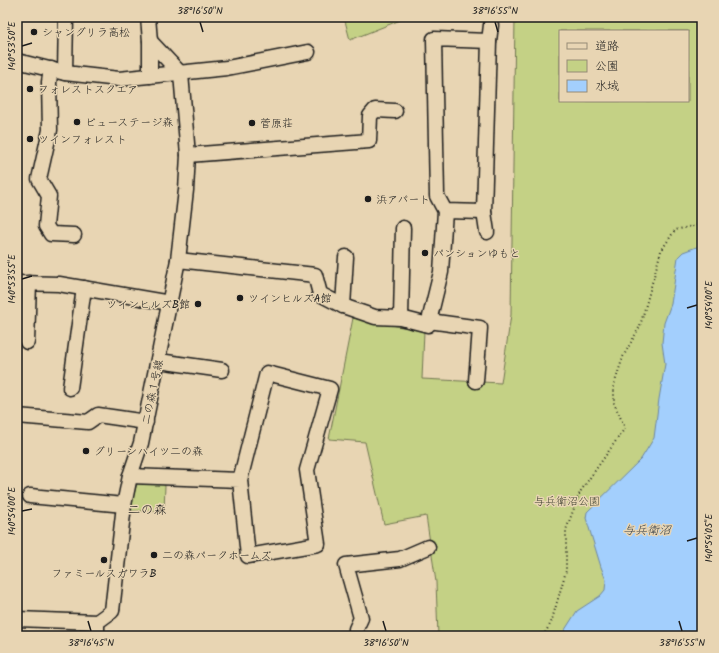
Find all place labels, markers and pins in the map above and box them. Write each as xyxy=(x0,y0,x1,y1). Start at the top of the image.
place label: シャングリラ高松 xyxy=(42,24,130,42)
marker: シャングリラ高松 xyxy=(29,27,39,37)
place label: フォレストスクエア xyxy=(38,81,138,99)
marker: フォレストスクエア xyxy=(25,84,35,94)
place label: ビューステージ森 xyxy=(85,114,173,132)
place label: 菅原荘 xyxy=(260,115,293,133)
marker: ビューステージ森 xyxy=(72,117,82,127)
marker: 菅原荘 xyxy=(247,118,257,128)
place label: ツインフォレスト xyxy=(38,131,127,149)
marker: ツインフォレスト xyxy=(25,134,35,144)
place label: 浜アパート xyxy=(376,191,430,209)
marker: 浜アパート xyxy=(363,194,373,204)
place label: パンションゆもと xyxy=(433,245,521,263)
marker: パンションゆもと xyxy=(420,248,430,258)
place label: ツインヒルズA館 xyxy=(248,290,331,308)
marker: ツインヒルズA館 xyxy=(235,293,245,303)
place label: ツインヒルズB館 xyxy=(106,296,190,314)
marker: ツインヒルズB館 xyxy=(193,299,203,309)
place label: グリーンハイツ二の森 xyxy=(94,443,203,461)
marker: グリーンハイツ二の森 xyxy=(81,446,91,456)
place label: 二の森パークホームズ xyxy=(162,547,272,565)
marker: 二の森パークホームズ xyxy=(149,550,159,560)
marker: ファミールスガワラB xyxy=(99,555,109,565)
place label: ファミールスガワラB xyxy=(51,565,157,583)

